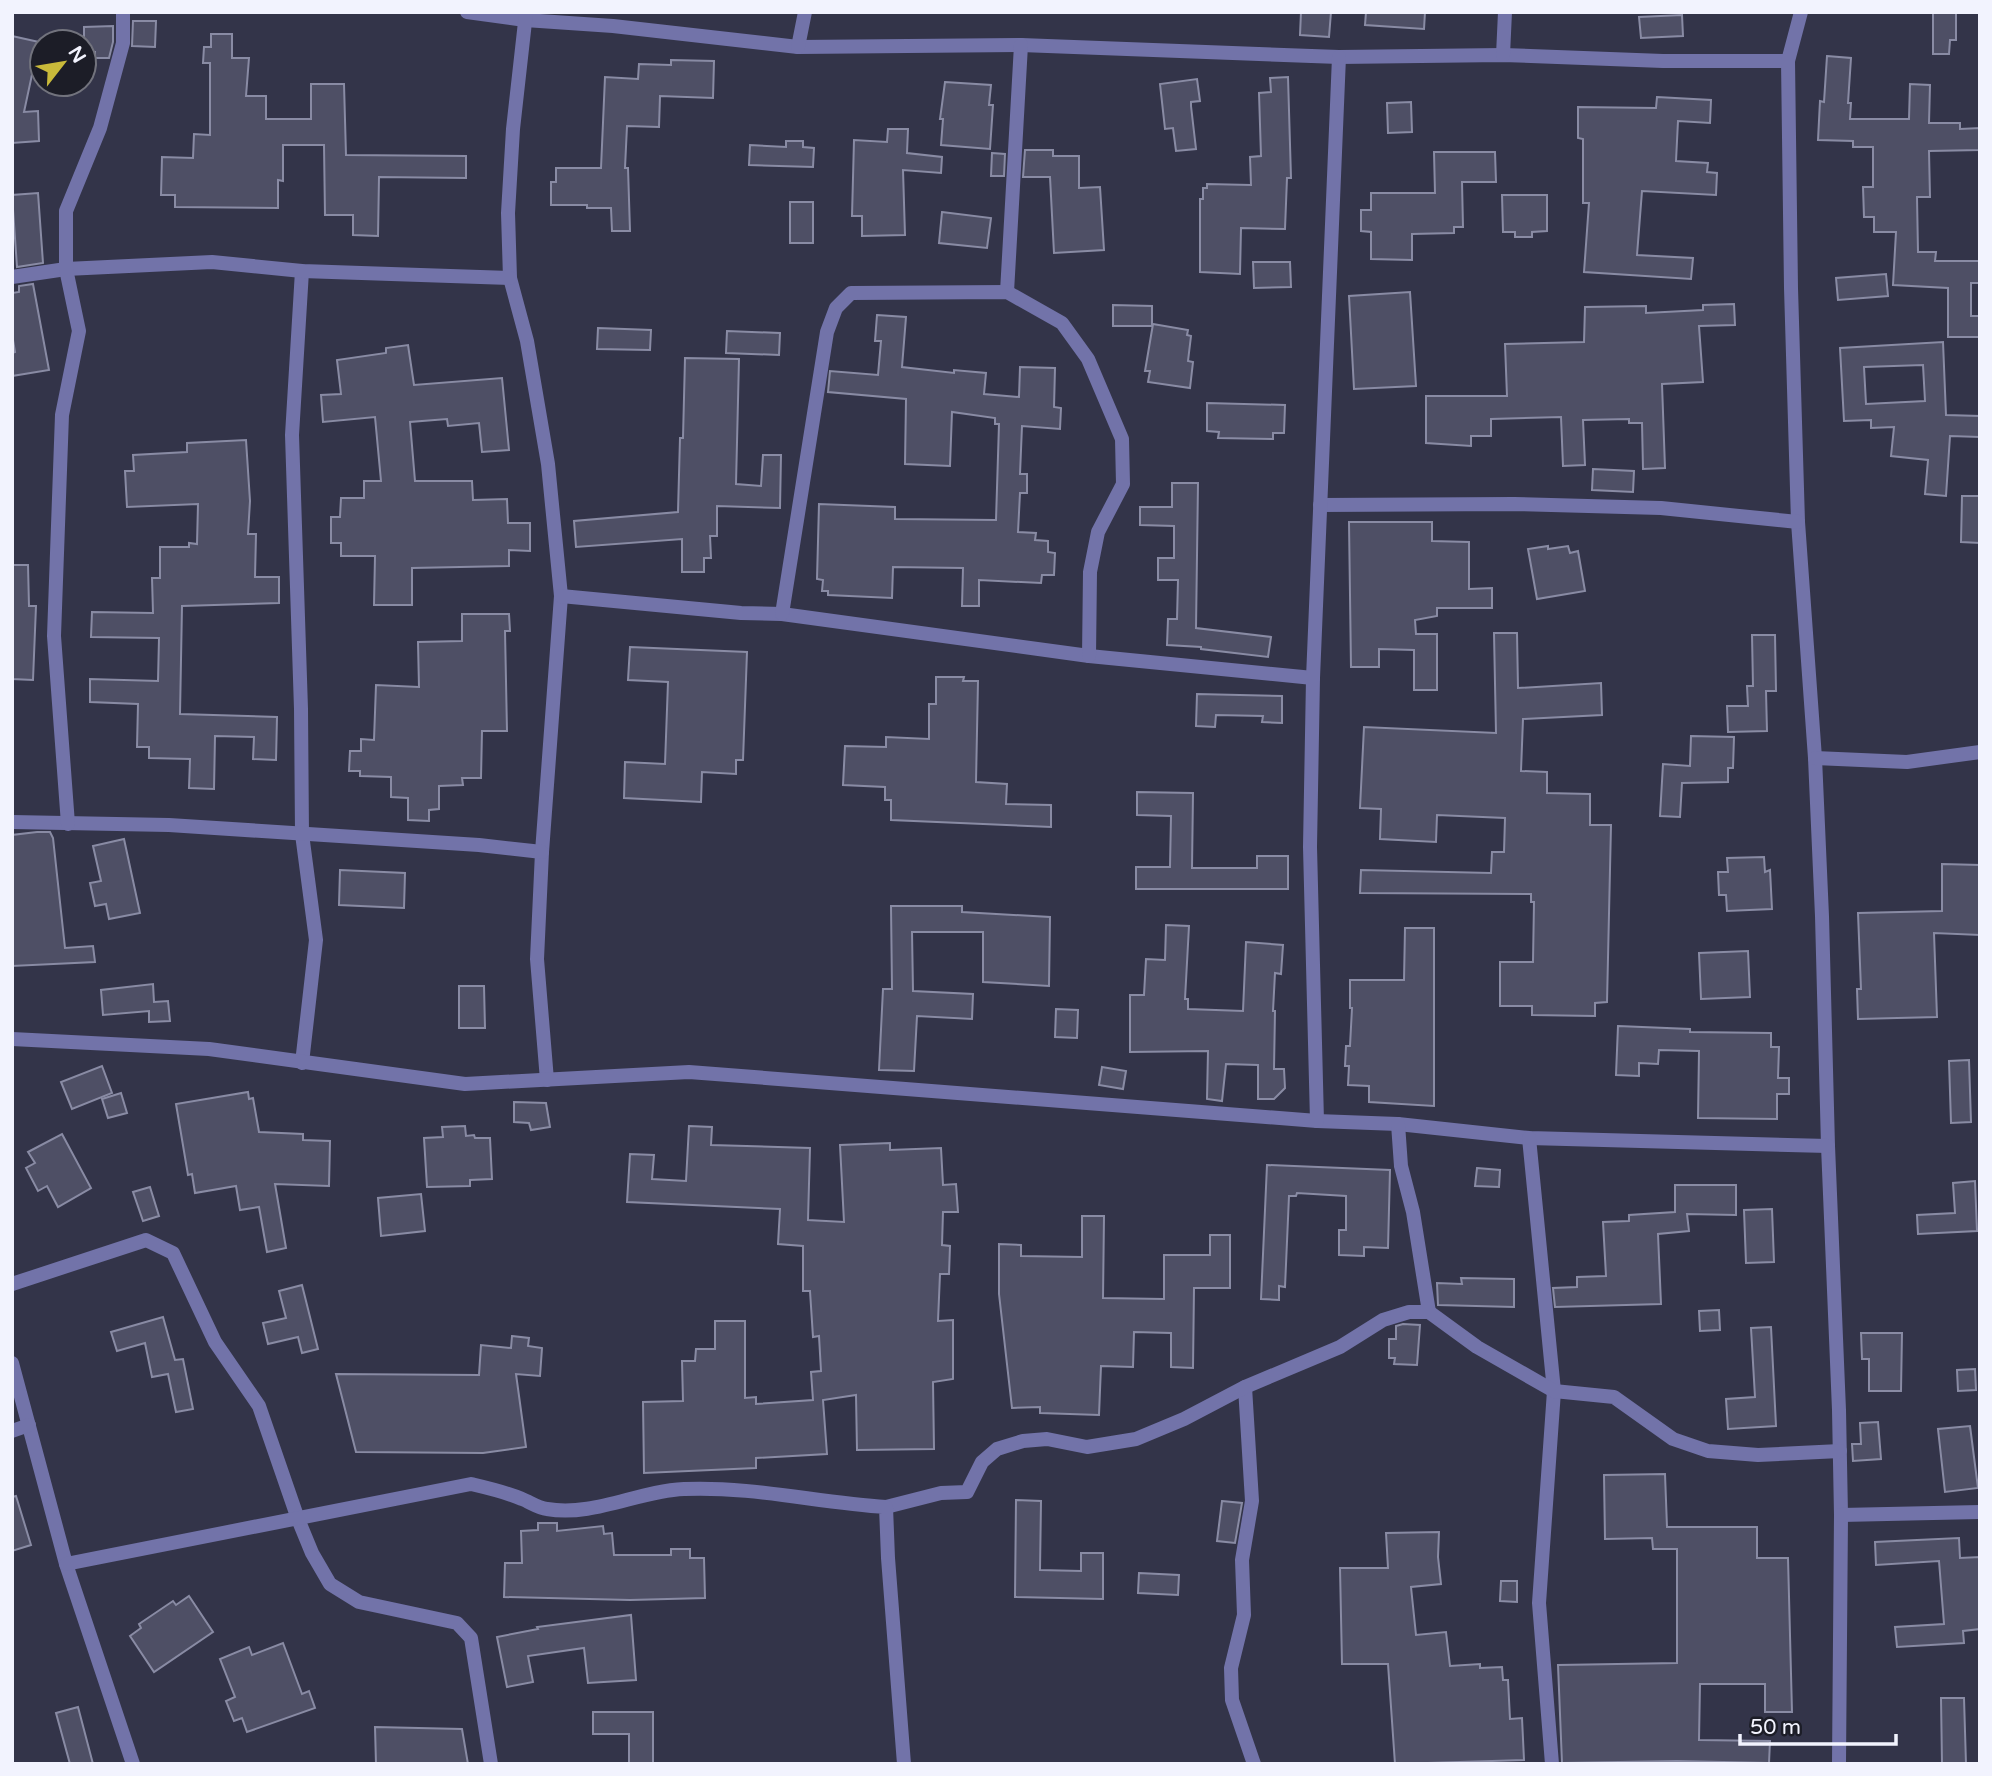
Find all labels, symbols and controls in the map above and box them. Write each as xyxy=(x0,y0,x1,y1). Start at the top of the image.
north arrow xyxy=(28,28,98,98)
text: N xyxy=(63,43,90,67)
scale bar xyxy=(1740,1702,1896,1746)
text: 50 m xyxy=(1750,1715,1801,1740)

